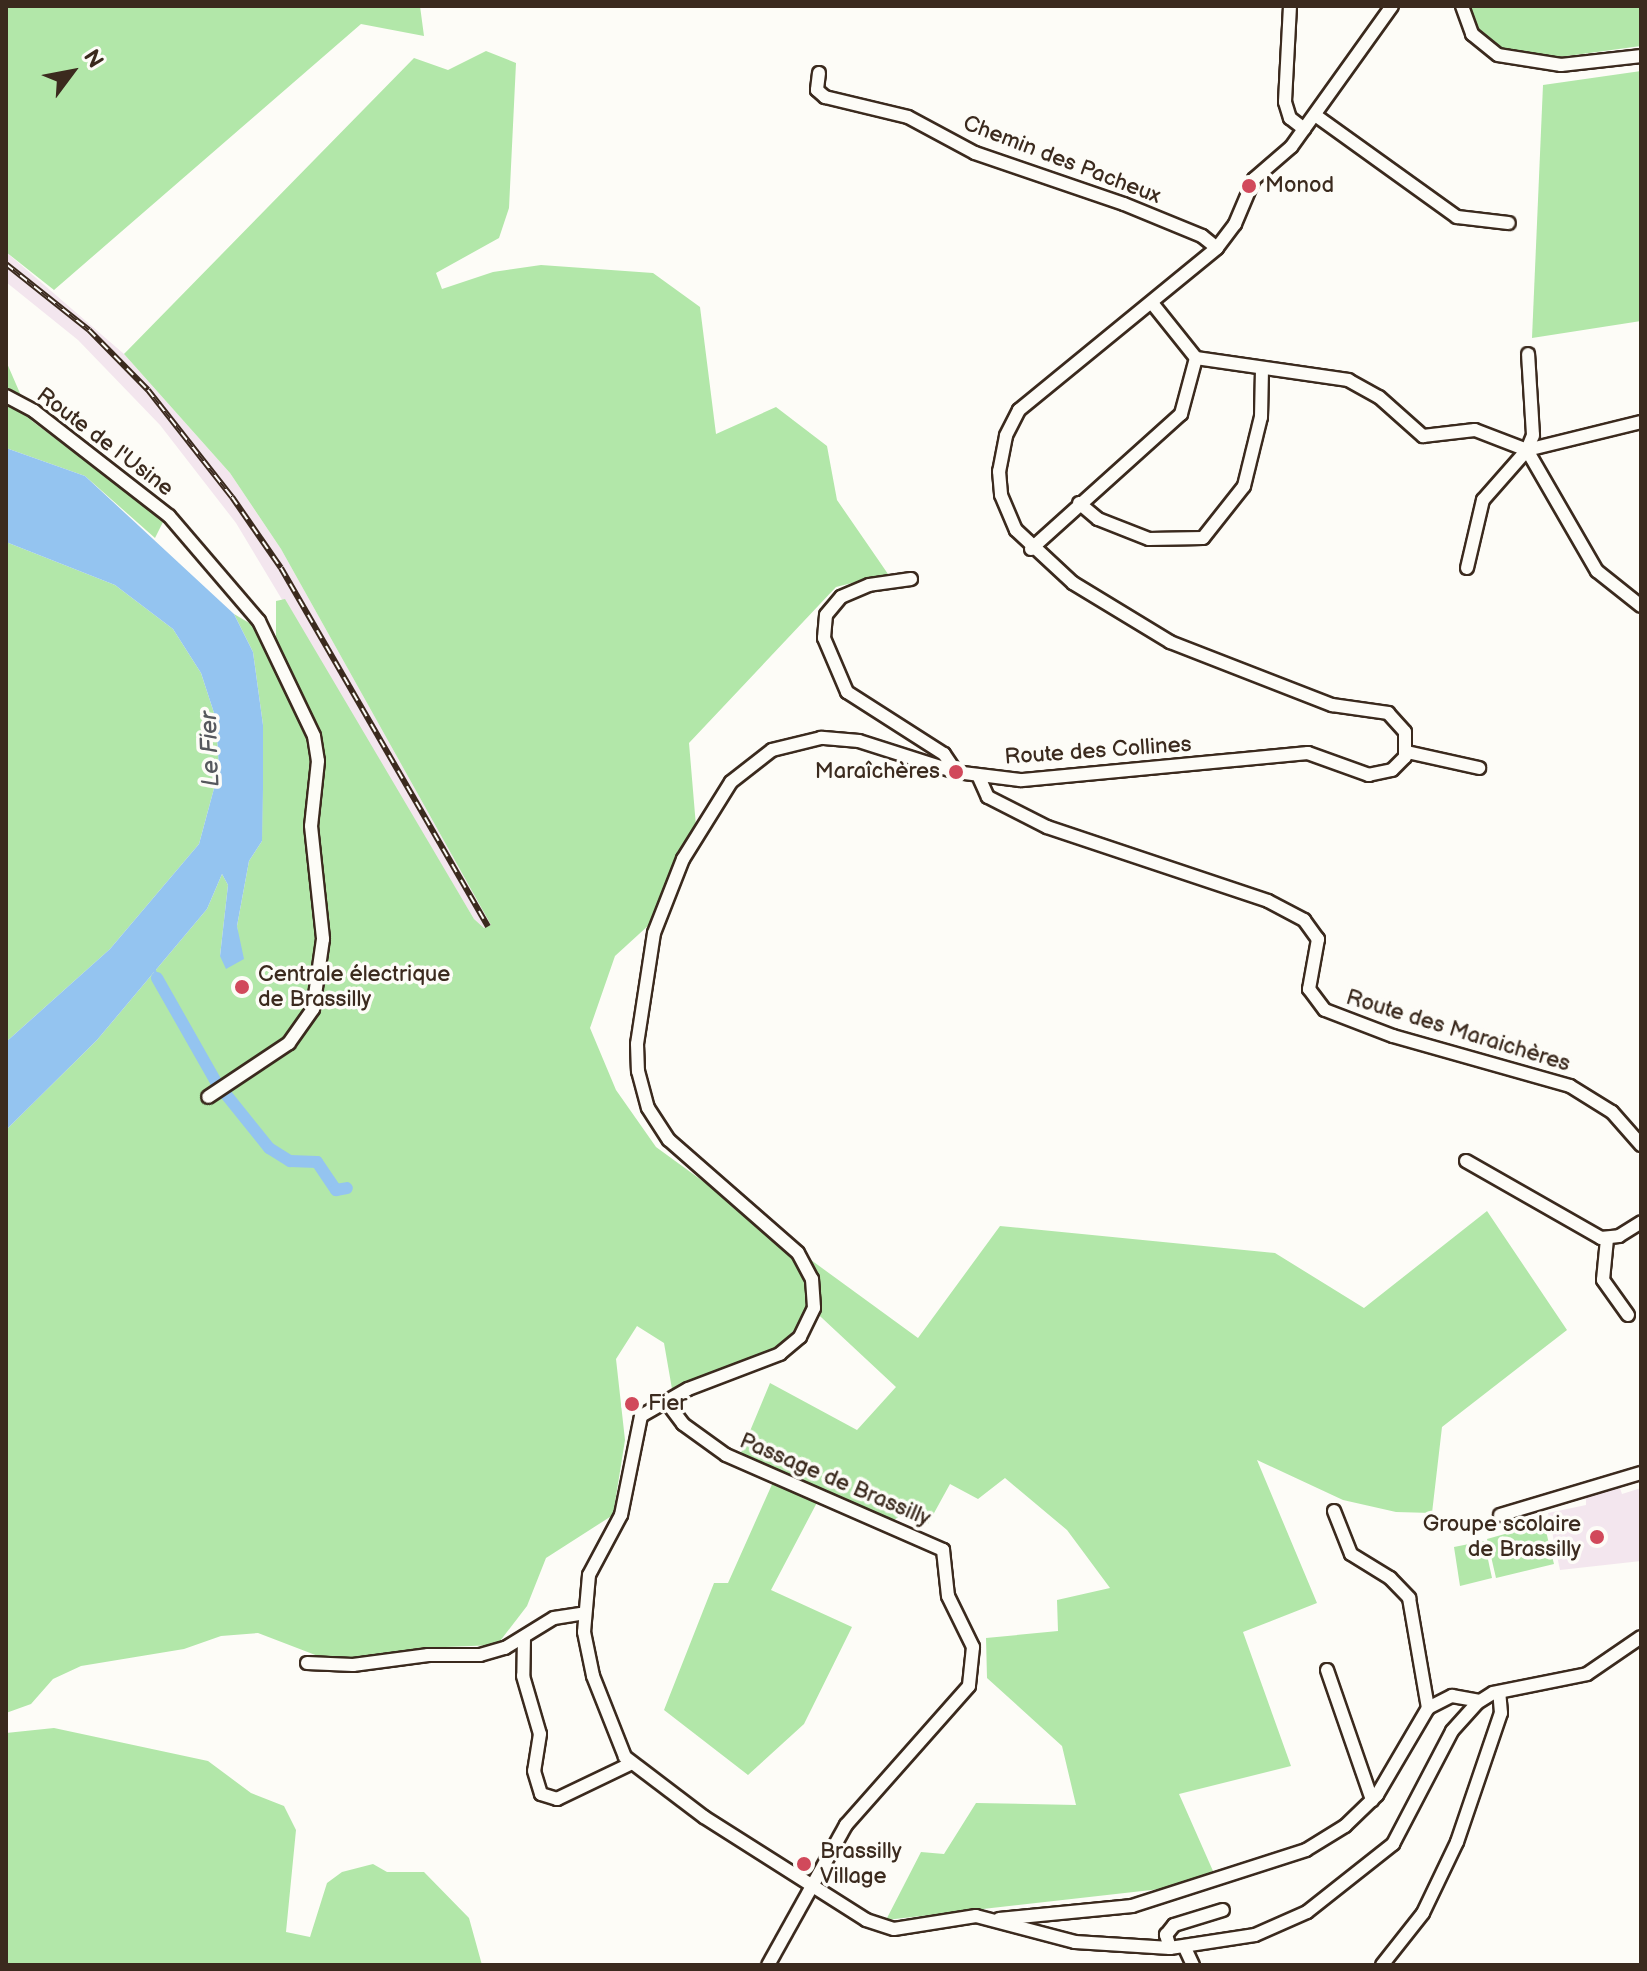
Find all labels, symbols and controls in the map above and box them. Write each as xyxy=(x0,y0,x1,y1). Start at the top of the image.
north arrow xyxy=(32,32,112,112)
text: N xyxy=(77,45,109,73)
street label: Chemin des Pacheux xyxy=(959,110,1165,210)
place label: Monod xyxy=(1265,173,1334,199)
marker: Monod xyxy=(1240,177,1258,195)
street label: Route de l'Usine xyxy=(31,382,179,502)
water label: Le Fier xyxy=(194,711,226,787)
street label: Route des Collines xyxy=(1004,731,1192,771)
place label: Maraîchères xyxy=(815,759,940,785)
marker: Maraîchères xyxy=(947,763,965,781)
place label: Centrale électrique de Brassilly xyxy=(258,961,450,1012)
marker: Centrale électrique de Brassilly xyxy=(233,978,251,996)
street label: Route des Maraichères xyxy=(1343,984,1573,1078)
place label: Fier xyxy=(648,1391,687,1417)
marker: Fier xyxy=(623,1395,641,1413)
street label: Passage de Brassilly xyxy=(736,1428,934,1532)
place label: Groupe scolaire de Brassilly xyxy=(1423,1511,1581,1562)
marker: Groupe scolaire de Brassilly xyxy=(1588,1528,1606,1546)
place label: Brassilly Village xyxy=(820,1838,902,1890)
marker: Brassilly Village xyxy=(795,1855,813,1873)

